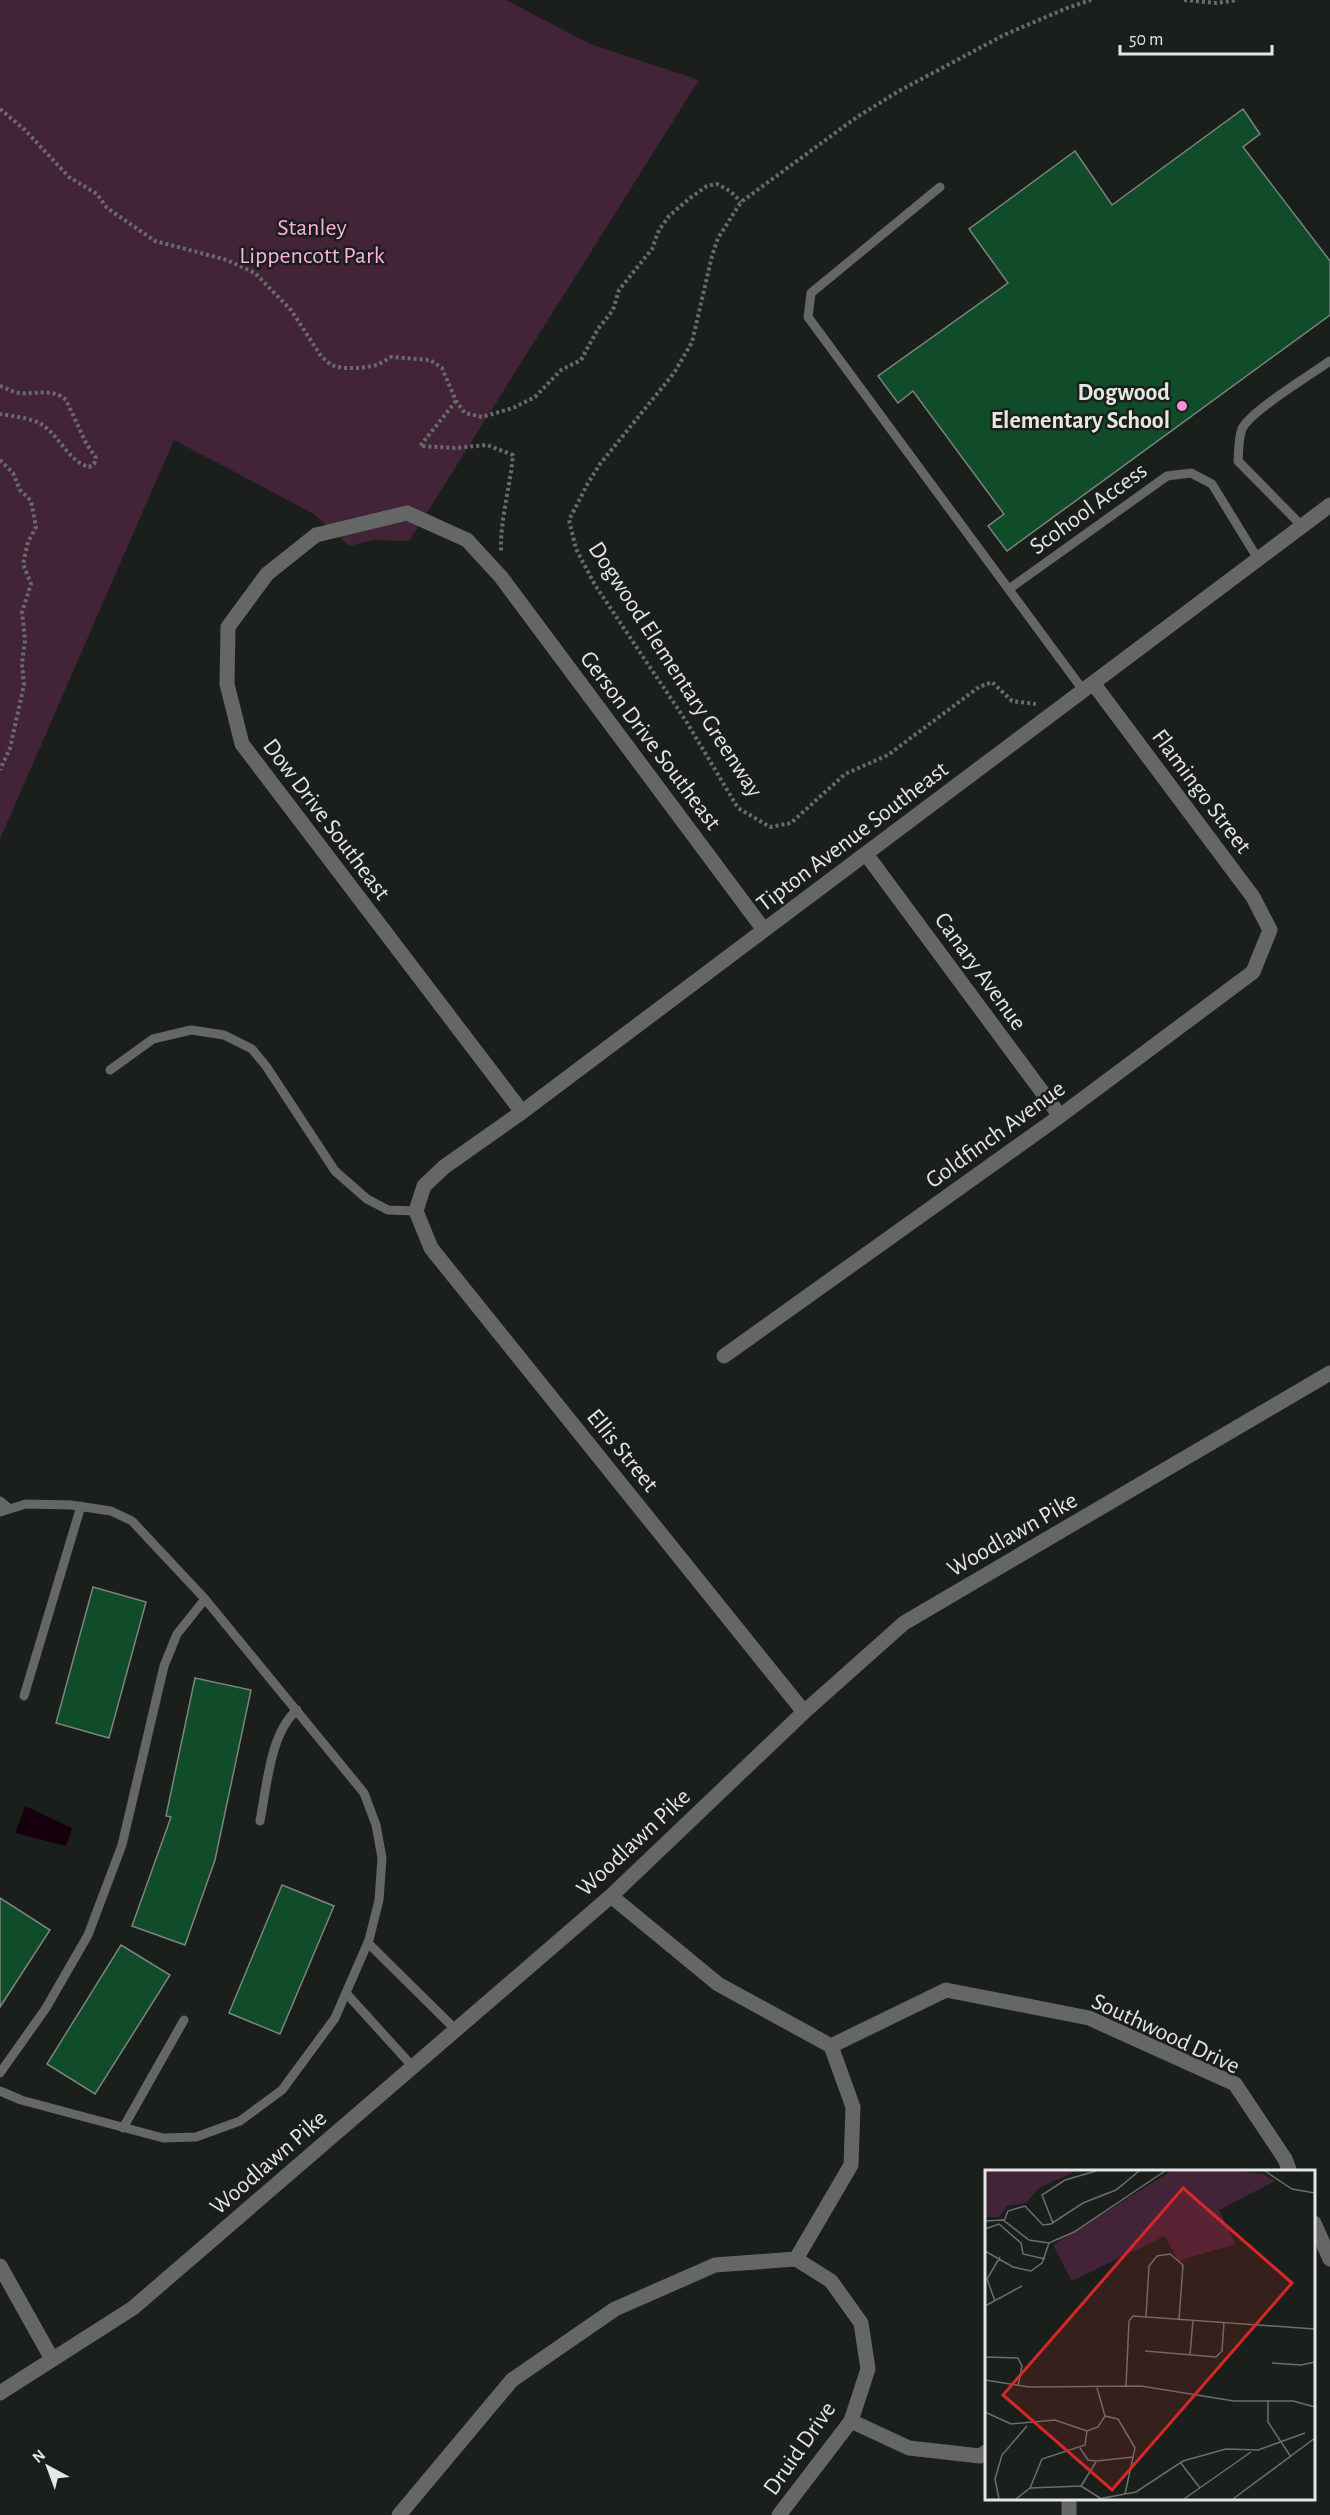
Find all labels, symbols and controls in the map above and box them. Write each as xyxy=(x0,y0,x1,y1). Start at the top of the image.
scale bar xyxy=(1120,18,1272,56)
text: 50 m xyxy=(1129,31,1163,49)
park label: Stanley Lippencott Park xyxy=(239,216,385,268)
place label: Dogwood Elementary School xyxy=(991,381,1170,433)
marker: Dogwood Elementary School xyxy=(1175,399,1189,413)
street label: Scohool Access xyxy=(1025,458,1152,559)
street label: Dogwood Elementary Greenway xyxy=(584,538,767,802)
street label: Gerson Drive Southeast xyxy=(575,647,725,835)
street label: Flamingo Street xyxy=(1147,725,1256,858)
street label: Dow Drive Southeast xyxy=(258,735,395,905)
street label: Tipton Avenue Southeast xyxy=(752,757,953,916)
street label: Canary Avenue xyxy=(930,908,1031,1035)
street label: Goldfinch Avenue xyxy=(922,1076,1070,1193)
street label: Ellis Street xyxy=(582,1405,663,1497)
street label: Woodlawn Pike xyxy=(943,1488,1082,1582)
street label: Woodlawn Pike xyxy=(572,1784,695,1901)
street label: Southwood Drive xyxy=(1088,1989,1243,2079)
street label: Woodlawn Pike xyxy=(206,2106,331,2220)
inset map xyxy=(985,2170,1315,2500)
street label: Druid Drive xyxy=(759,2398,841,2500)
north arrow xyxy=(18,2437,78,2497)
text: N xyxy=(29,2447,48,2466)

